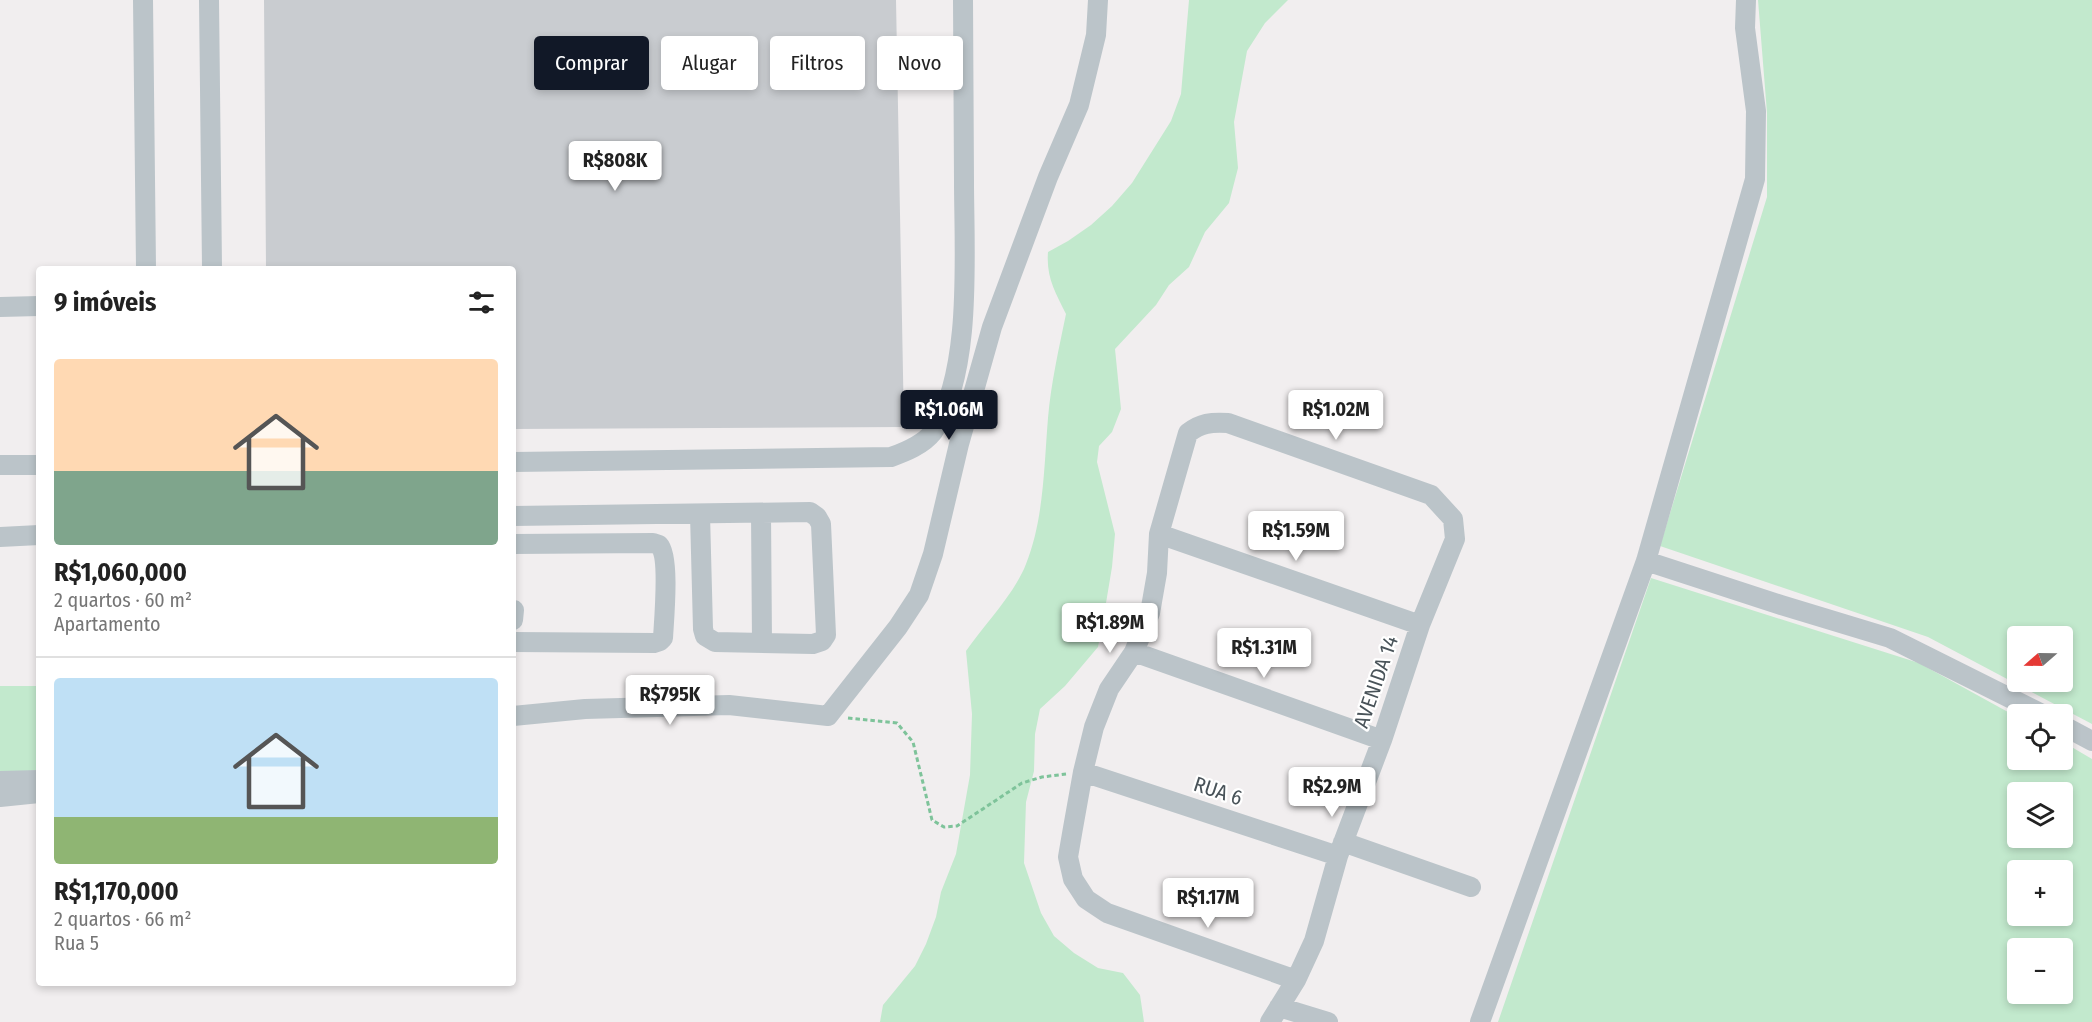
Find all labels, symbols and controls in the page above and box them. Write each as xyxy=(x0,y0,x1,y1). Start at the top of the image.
chip: Comprar xyxy=(534,36,649,90)
chip: Alugar xyxy=(661,36,758,90)
chip: Filtros xyxy=(770,36,865,90)
chip: Novo xyxy=(877,36,963,90)
pin: R$808K xyxy=(566,141,664,192)
text: R$808K xyxy=(583,148,647,172)
icon: filters xyxy=(465,286,498,319)
text: 9 imóveis xyxy=(54,287,156,318)
pin: R$1.06M xyxy=(894,390,1004,441)
pin: R$1.02M xyxy=(1281,390,1391,441)
text: R$1.06M xyxy=(915,397,983,421)
text: R$1.02M xyxy=(1302,397,1370,421)
icon: home xyxy=(222,398,330,506)
pin: R$1.59M xyxy=(1241,511,1351,562)
text: R$1.59M xyxy=(1262,518,1330,542)
text: R$1,060,000 xyxy=(54,557,187,588)
text: 2 quartos · 60 m² xyxy=(54,588,192,612)
pin: R$1.89M xyxy=(1055,603,1165,654)
text: R$1.89M xyxy=(1076,610,1144,634)
text: Apartamento xyxy=(54,612,161,636)
north arrow xyxy=(2007,626,2073,692)
map controls xyxy=(2007,626,2073,1004)
pin: R$1.31M xyxy=(1209,628,1319,679)
street label: AVENIDA 14 xyxy=(1348,632,1404,732)
text: R$1.31M xyxy=(1231,635,1297,659)
pin: R$795K xyxy=(621,675,719,726)
text: R$795K xyxy=(640,682,700,706)
button: locate xyxy=(2007,704,2073,770)
icon: home xyxy=(222,717,330,825)
pin: R$2.9M xyxy=(1283,767,1381,818)
street label: RUA 6 xyxy=(1190,771,1246,811)
text: R$2.9M xyxy=(1303,774,1361,798)
button: layers xyxy=(2007,782,2073,848)
button: + xyxy=(2007,860,2073,926)
text: R$1,170,000 xyxy=(54,876,179,907)
pin: R$1.17M xyxy=(1153,878,1263,929)
text: R$1.17M xyxy=(1177,885,1239,909)
text: 2 quartos · 66 m² xyxy=(54,907,191,931)
text: Rua 5 xyxy=(54,931,99,955)
button: − xyxy=(2007,938,2073,1004)

